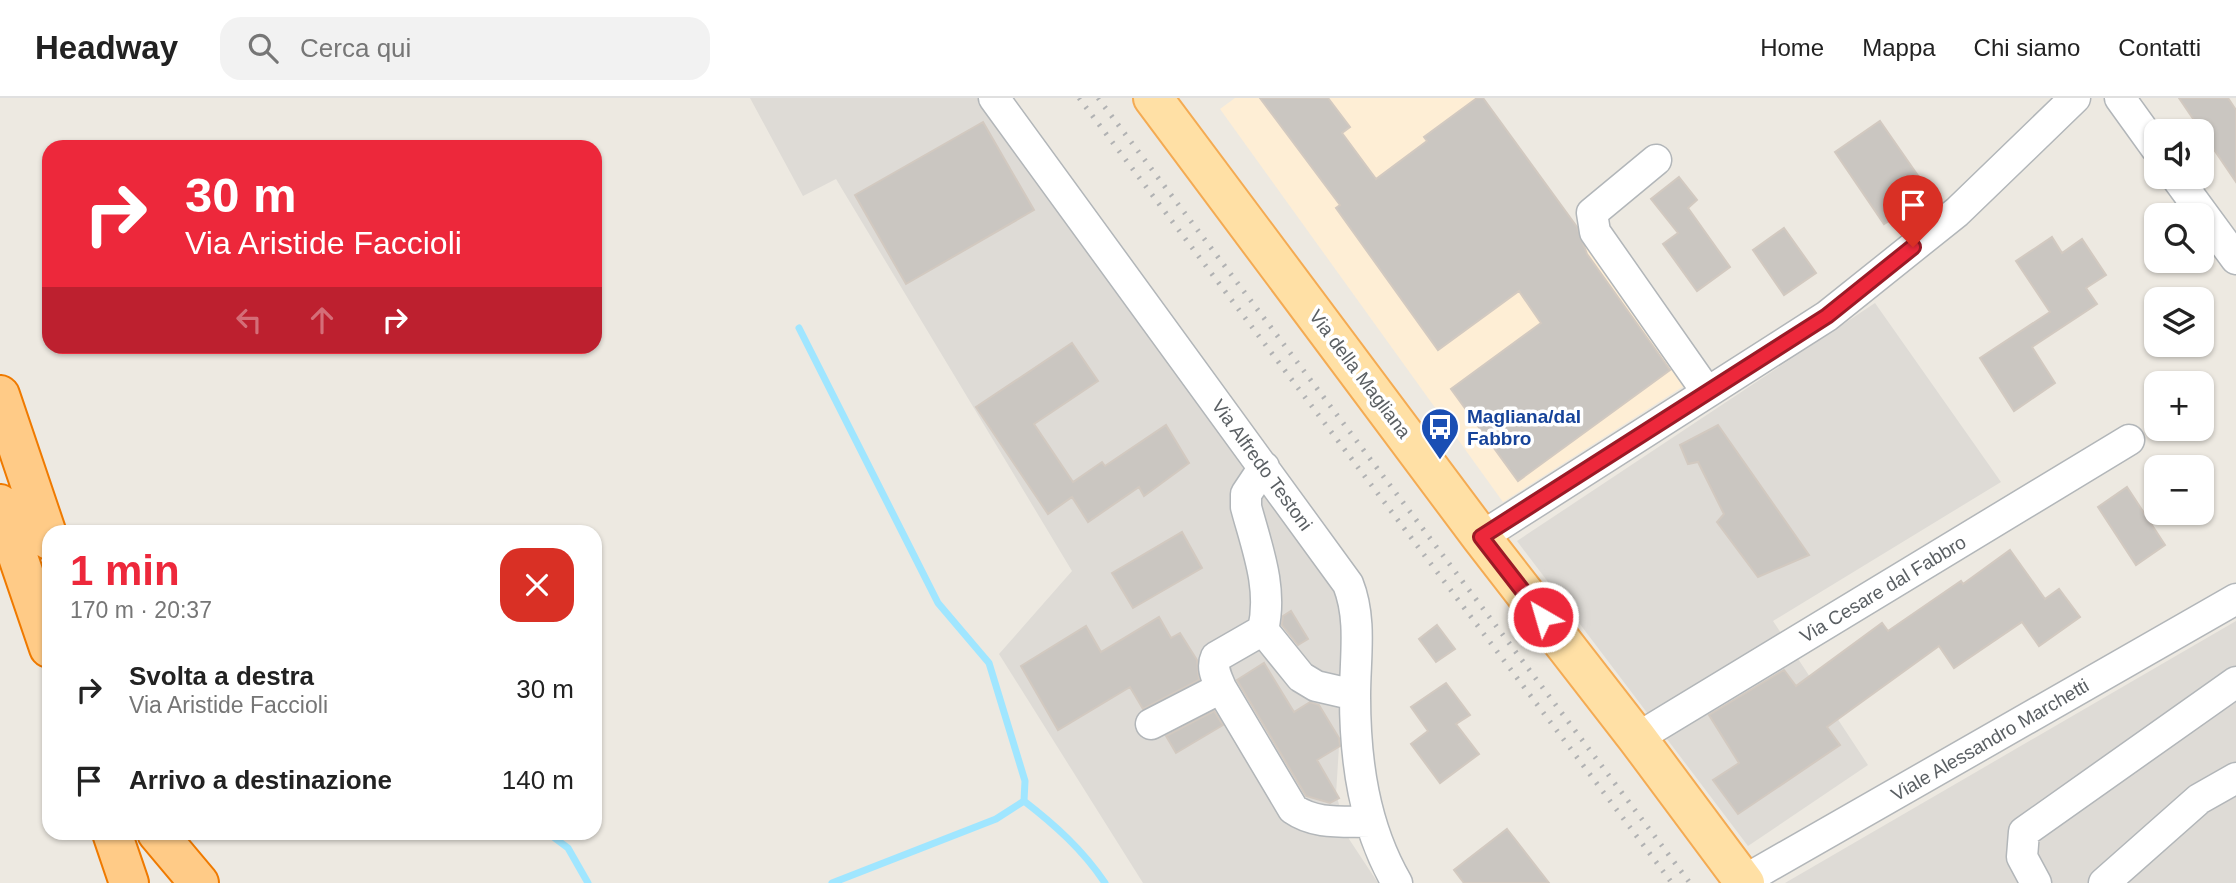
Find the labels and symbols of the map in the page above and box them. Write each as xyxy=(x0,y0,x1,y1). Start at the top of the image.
pin xyxy=(1883,175,1943,247)
street label: Via della Magliana xyxy=(1305,306,1415,443)
street label: Via Alfredo Testoni xyxy=(1207,395,1317,535)
bus stop icon: Magliana/dal Fabbro xyxy=(1419,406,1461,461)
place label: Magliana/dal Fabbro xyxy=(1467,406,1581,449)
street label: Via Cesare dal Fabbro xyxy=(1796,531,1970,647)
position arrow xyxy=(1506,580,1580,654)
street label: Viale Alessandro Marchetti xyxy=(1887,675,2093,805)

